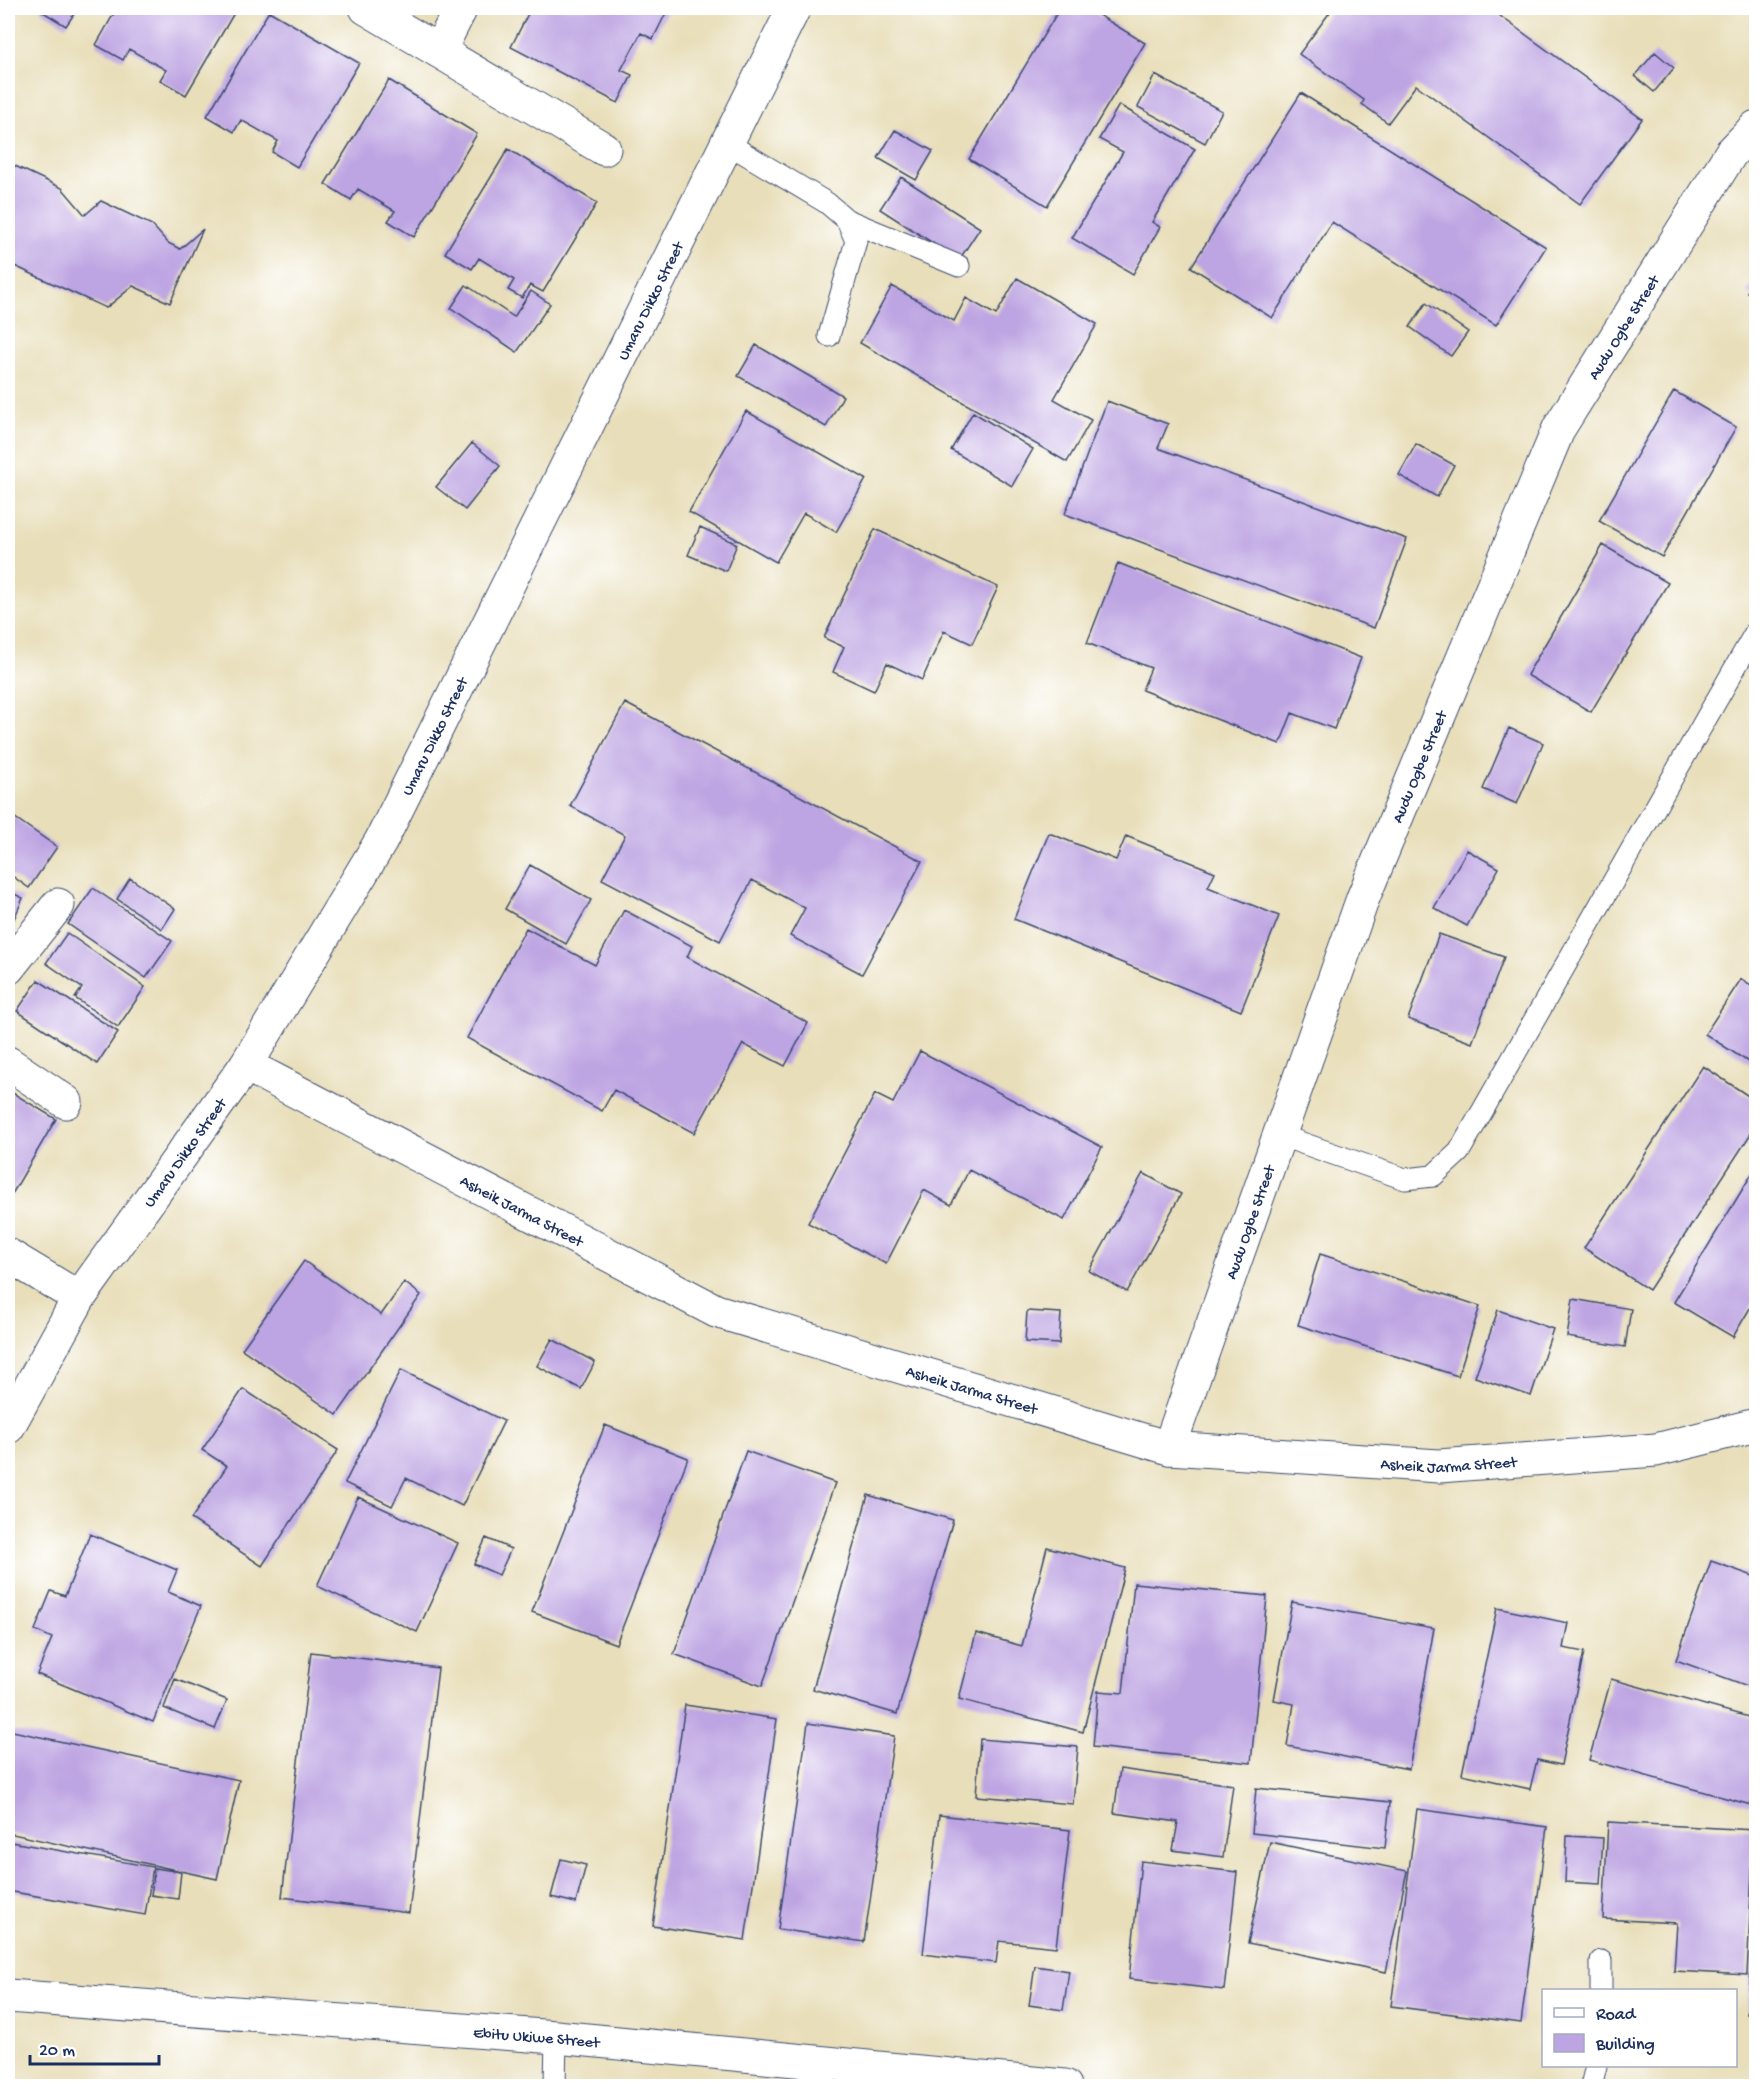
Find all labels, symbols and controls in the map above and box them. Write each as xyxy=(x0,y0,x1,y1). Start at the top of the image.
street label: Umaru Dikko Street xyxy=(615,238,690,364)
street label: Audu Ogbe Street xyxy=(1586,272,1666,384)
street label: Umaru Dikko Street xyxy=(399,674,474,799)
street label: Audu Ogbe Street xyxy=(1389,707,1454,826)
street label: Umaru Dikko Street xyxy=(141,1095,233,1212)
street label: Audu Ogbe Street xyxy=(1223,1162,1281,1282)
street label: Asheik Jarma Street xyxy=(456,1173,587,1254)
street label: Asheik Jarma Street xyxy=(903,1363,1040,1421)
street label: Asheik Jarma Street xyxy=(1380,1454,1519,1479)
legend xyxy=(1542,1989,1737,2067)
text: Road xyxy=(1596,2005,1637,2026)
street label: Ebitu Ukiwe Street xyxy=(472,2025,602,2054)
scale bar xyxy=(30,2028,159,2066)
text: Building xyxy=(1595,2035,1655,2056)
text: 20 m xyxy=(39,2041,75,2062)

